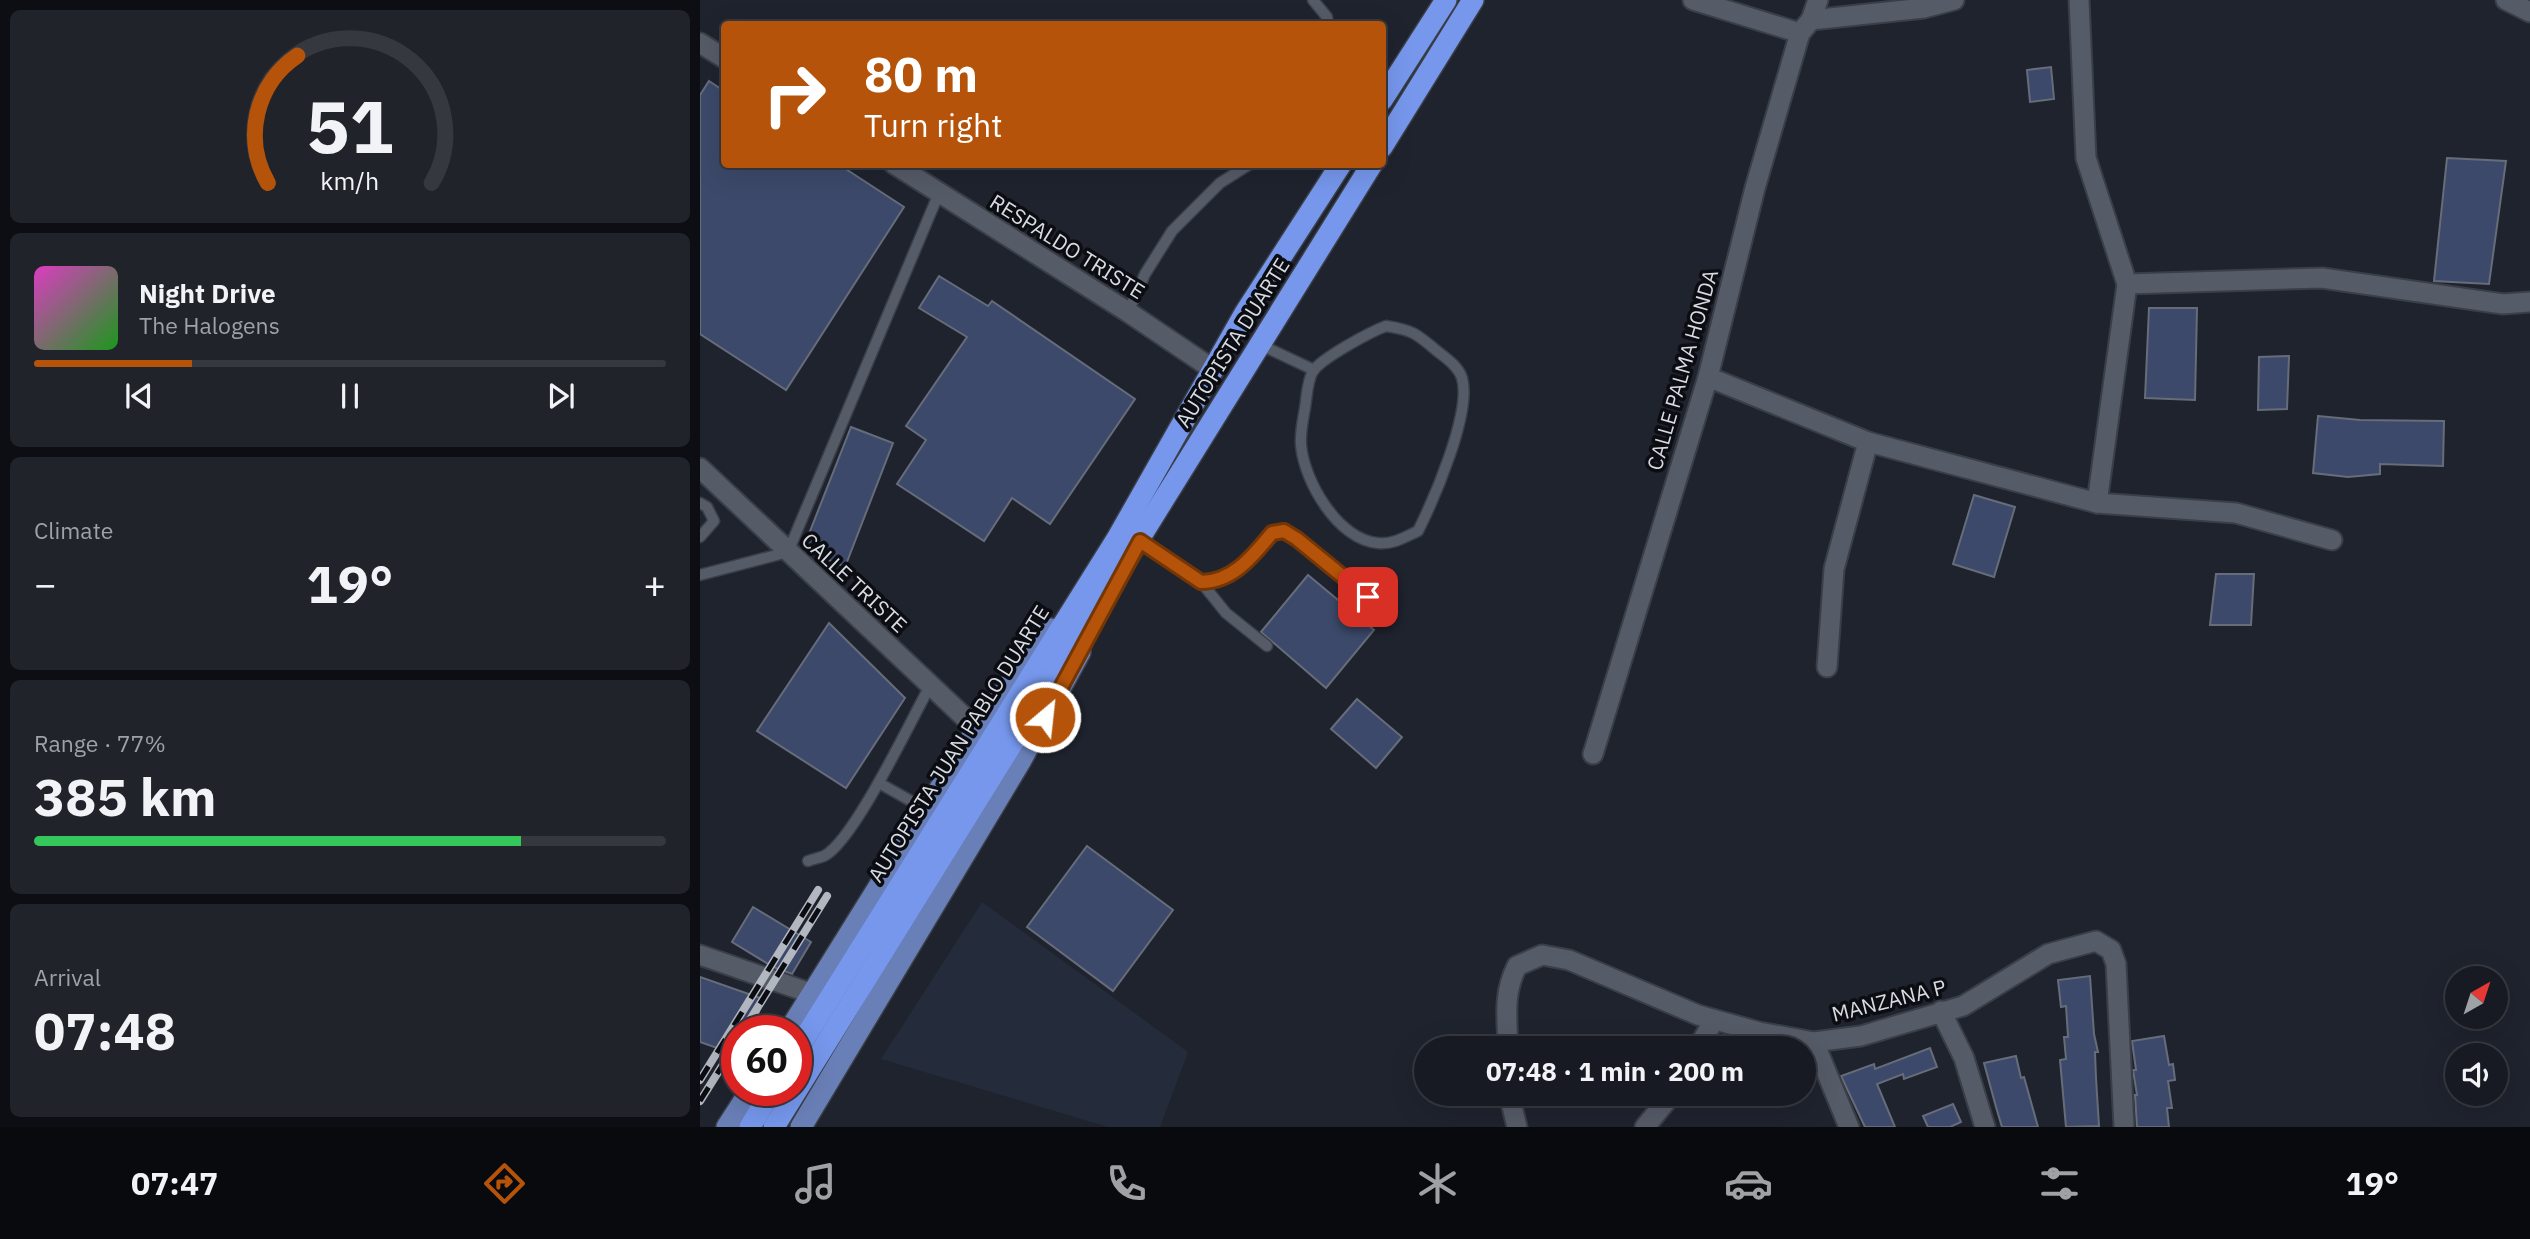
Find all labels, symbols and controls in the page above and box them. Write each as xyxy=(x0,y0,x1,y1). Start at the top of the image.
text: 80 m xyxy=(864,42,978,105)
icon: right xyxy=(749,49,840,140)
text: 51 xyxy=(306,78,394,173)
text: Turn right xyxy=(864,104,1002,146)
text: km/h xyxy=(321,164,379,197)
street label: RESPALDO TRISTE xyxy=(985,187,1150,305)
street label: AUTOPISTA DUARTE xyxy=(1169,252,1296,432)
street label: CALLE PALMA HONDA xyxy=(1640,266,1724,473)
text: Night Drive xyxy=(139,276,276,310)
text: The Halogens xyxy=(139,310,280,340)
icon: previous xyxy=(120,377,158,415)
icon: pause xyxy=(331,377,369,415)
icon: next xyxy=(542,377,580,415)
text: Climate xyxy=(34,515,113,545)
street label: CALLE TRISTE xyxy=(796,526,914,638)
text: 19° xyxy=(307,550,393,617)
text: − xyxy=(34,559,57,608)
text: + xyxy=(643,559,666,608)
pin xyxy=(1338,567,1398,627)
icon: arrive xyxy=(1349,578,1387,616)
street label: AUTOPISTA JUAN PABLO DUARTE xyxy=(861,600,1055,887)
position arrow xyxy=(1008,680,1082,754)
text: Range · 77% xyxy=(34,728,166,758)
text: 385 km xyxy=(34,763,216,830)
text: Arrival xyxy=(34,962,101,992)
north arrow xyxy=(2445,966,2508,1029)
map controls xyxy=(2445,966,2508,1106)
street label: MANZANA P xyxy=(1829,972,1949,1028)
text: 07:48 xyxy=(34,997,176,1064)
speed limit sign: 60 xyxy=(721,1015,812,1106)
button: sound xyxy=(2445,1043,2508,1106)
text: 07:48 · 1 min · 200 m xyxy=(1486,1054,1744,1088)
icon: directions xyxy=(480,1159,529,1208)
icon: music xyxy=(791,1159,840,1208)
icon: phone xyxy=(1102,1159,1151,1208)
icon: climate xyxy=(1413,1159,1462,1208)
icon: car xyxy=(1724,1159,1773,1208)
icon: filters xyxy=(2035,1159,2084,1208)
text: 07:47 xyxy=(131,1162,218,1204)
text: 19° xyxy=(2346,1162,2399,1204)

